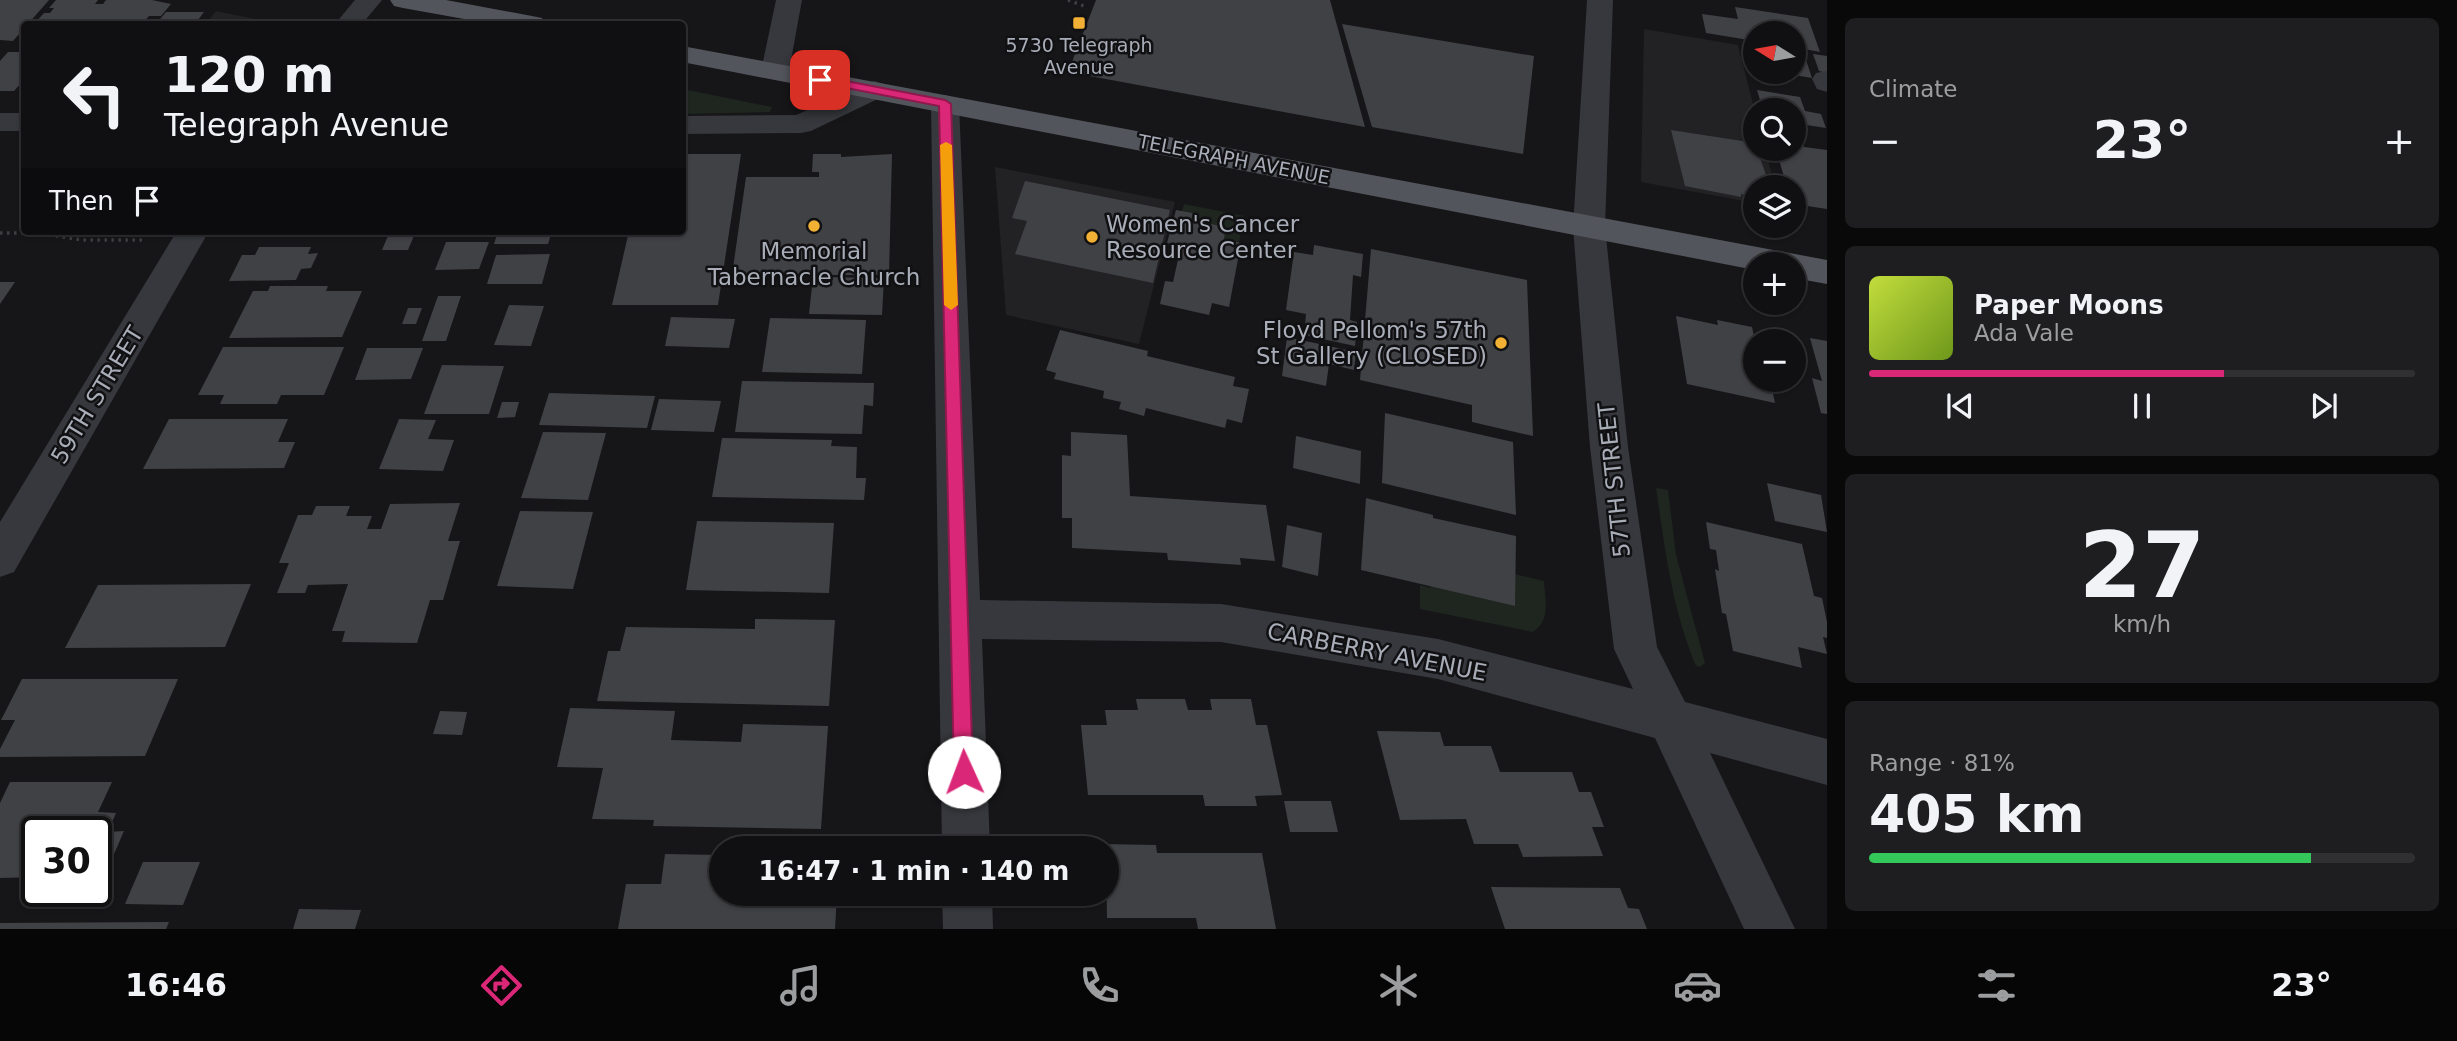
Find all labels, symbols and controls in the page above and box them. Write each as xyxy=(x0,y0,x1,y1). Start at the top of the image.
marker: 5730 Telegraph Avenue xyxy=(1071,15,1087,31)
north arrow xyxy=(1743,21,1806,84)
map controls xyxy=(1743,21,1806,392)
place label: 5730 Telegraph Avenue xyxy=(1005,34,1153,78)
text: 120 m xyxy=(164,47,334,104)
icon: left xyxy=(49,49,140,140)
pin xyxy=(790,50,850,110)
icon: arrive xyxy=(801,61,839,99)
text: Climate xyxy=(1869,76,1958,102)
button: search xyxy=(1743,98,1806,161)
text: Telegraph Avenue xyxy=(164,106,449,144)
text: 23° xyxy=(2093,110,2191,170)
text: − xyxy=(1869,119,1901,163)
text: + xyxy=(2383,119,2415,163)
street label: TELEGRAPH AVENUE xyxy=(1135,129,1332,188)
button: layers xyxy=(1743,175,1806,238)
icon: arrive xyxy=(128,182,166,220)
text: Then xyxy=(49,186,114,216)
place label: Women's Cancer Resource Center xyxy=(1106,211,1300,263)
marker: Memorial Tabernacle Church xyxy=(806,218,822,234)
marker: Women's Cancer Resource Center xyxy=(1084,229,1100,245)
place label: Memorial Tabernacle Church xyxy=(707,238,920,290)
button: + xyxy=(1743,252,1806,315)
text: Paper Moons xyxy=(1974,290,2164,320)
place label: Floyd Pellom's 57th St Gallery (CLOSED) xyxy=(1256,317,1487,369)
text: Ada Vale xyxy=(1974,320,2074,346)
street label: 59TH STREET xyxy=(46,321,149,468)
button: − xyxy=(1743,329,1806,392)
marker: Floyd Pellom's 57th St Gallery (CLOSED) xyxy=(1493,335,1509,351)
icon: previous xyxy=(1941,387,1979,425)
icon: pause xyxy=(2123,387,2161,425)
icon: next xyxy=(2305,387,2343,425)
street label: 57TH STREET xyxy=(1593,400,1635,559)
text: 27 xyxy=(2079,513,2205,618)
text: km/h xyxy=(2113,611,2171,637)
street label: CARBERRY AVENUE xyxy=(1265,618,1489,686)
position arrow xyxy=(927,735,1001,809)
text: Range · 81% xyxy=(1869,750,2015,776)
text: 405 km xyxy=(1869,784,2084,844)
speed limit sign: 30 xyxy=(21,816,112,907)
text: 16:47 · 1 min · 140 m xyxy=(759,856,1069,886)
icon: directions xyxy=(477,961,526,1010)
icon: music xyxy=(776,961,825,1010)
icon: phone xyxy=(1075,961,1124,1010)
icon: climate xyxy=(1374,961,1423,1010)
icon: car xyxy=(1673,961,1722,1010)
icon: filters xyxy=(1972,961,2021,1010)
text: 16:46 xyxy=(125,966,227,1004)
text: 23° xyxy=(2271,966,2332,1004)

